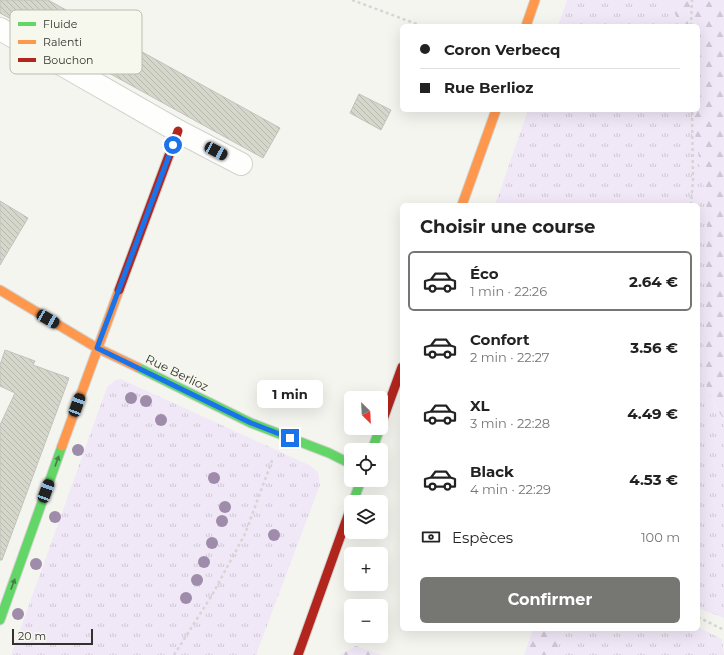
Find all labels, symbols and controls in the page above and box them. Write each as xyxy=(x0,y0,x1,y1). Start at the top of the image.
legend xyxy=(10,10,142,74)
text: Fluide xyxy=(43,17,78,31)
text: Ralenti xyxy=(43,35,82,49)
text: Coron Verbecq xyxy=(444,40,560,59)
text: Bouchon xyxy=(43,53,93,67)
text: Rue Berlioz xyxy=(444,78,533,97)
route start xyxy=(164,136,182,154)
car xyxy=(203,140,229,162)
text: Choisir une course xyxy=(420,216,595,238)
icon: car xyxy=(422,263,458,299)
text: Éco xyxy=(470,264,499,283)
text: 2.64 € xyxy=(629,272,678,291)
text: 1 min · 22:26 xyxy=(470,283,547,299)
car xyxy=(35,308,61,330)
icon: car xyxy=(422,329,458,365)
text: Confort xyxy=(470,330,530,349)
text: 3.56 € xyxy=(630,338,678,357)
text: 2 min · 22:27 xyxy=(470,349,550,365)
street label: Rue Berlioz xyxy=(143,351,211,394)
callout: 1 min xyxy=(257,380,323,408)
text: 1 min xyxy=(272,386,308,402)
north arrow xyxy=(344,391,388,435)
map controls xyxy=(344,391,388,643)
car xyxy=(67,392,87,418)
icon: car xyxy=(422,395,458,431)
text: XL xyxy=(470,396,489,415)
text: 4.49 € xyxy=(627,404,678,423)
text: 3 min · 22:28 xyxy=(470,415,550,431)
route end xyxy=(281,429,299,447)
button: locate xyxy=(344,443,388,487)
one-way arrow xyxy=(54,455,60,467)
icon: car xyxy=(422,461,458,497)
text: Black xyxy=(470,462,514,481)
text: 4.53 € xyxy=(629,470,678,489)
car xyxy=(36,478,56,504)
text: 4 min · 22:29 xyxy=(470,481,551,497)
button: layers xyxy=(344,495,388,539)
icon: cash xyxy=(420,526,442,548)
text: Espèces xyxy=(452,528,513,547)
text: 100 m xyxy=(641,529,680,545)
button: + xyxy=(344,547,388,591)
one-way arrow xyxy=(10,577,16,589)
button: Confirmer xyxy=(420,577,680,623)
button: − xyxy=(344,599,388,643)
scale bar xyxy=(12,627,93,646)
text: 20 m xyxy=(18,629,46,643)

